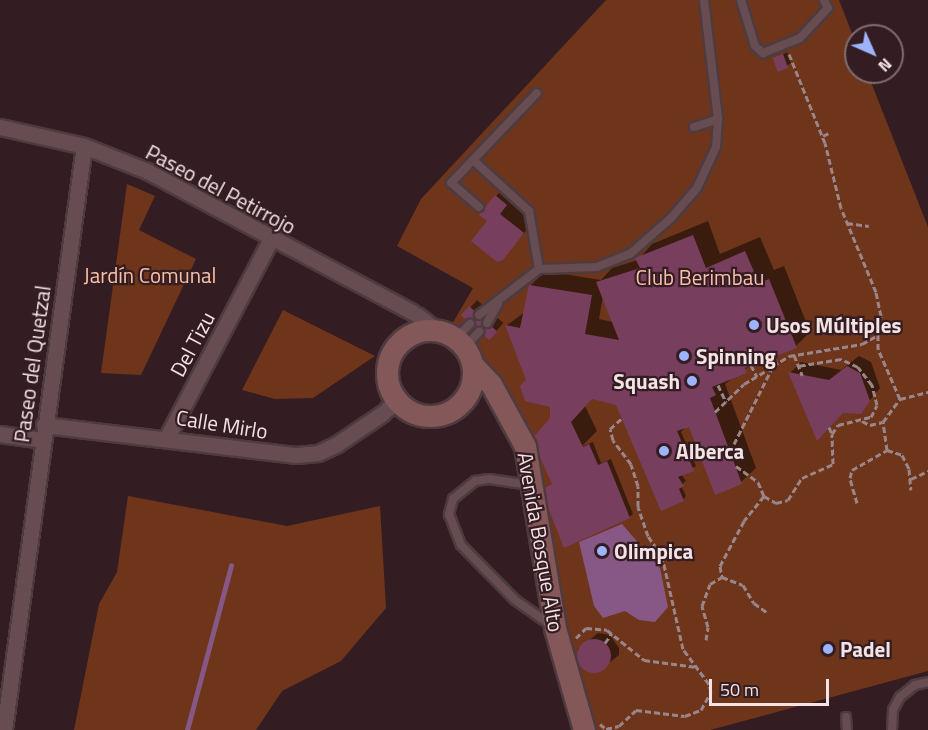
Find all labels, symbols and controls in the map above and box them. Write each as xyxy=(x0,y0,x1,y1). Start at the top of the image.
north arrow xyxy=(844,24,904,84)
text: N xyxy=(873,53,898,78)
street label: Paseo del Petirrojo xyxy=(142,139,300,239)
park label: Jardín Comunal xyxy=(84,262,216,288)
park label: Club Berimbau xyxy=(636,264,764,290)
street label: Paseo del Quetzal xyxy=(9,284,55,444)
street label: Del Tizu xyxy=(164,307,220,381)
place label: Usos Múltiples xyxy=(766,312,901,338)
marker: Usos Múltiples xyxy=(747,318,761,332)
place label: Spinning xyxy=(696,343,776,369)
marker: Spinning xyxy=(677,349,691,363)
place label: Squash xyxy=(613,368,680,394)
marker: Squash xyxy=(685,374,699,388)
street label: Calle Mirlo xyxy=(174,404,270,444)
place label: Alberca xyxy=(676,438,744,464)
marker: Alberca xyxy=(657,444,671,458)
street label: Avenida Bosque Alto xyxy=(513,450,569,634)
place label: Olimpica xyxy=(614,538,693,564)
marker: Olimpica xyxy=(595,544,609,558)
place label: Padel xyxy=(840,636,891,662)
marker: Padel xyxy=(821,642,835,656)
scale bar xyxy=(712,667,832,705)
text: 50 m xyxy=(720,676,759,703)

